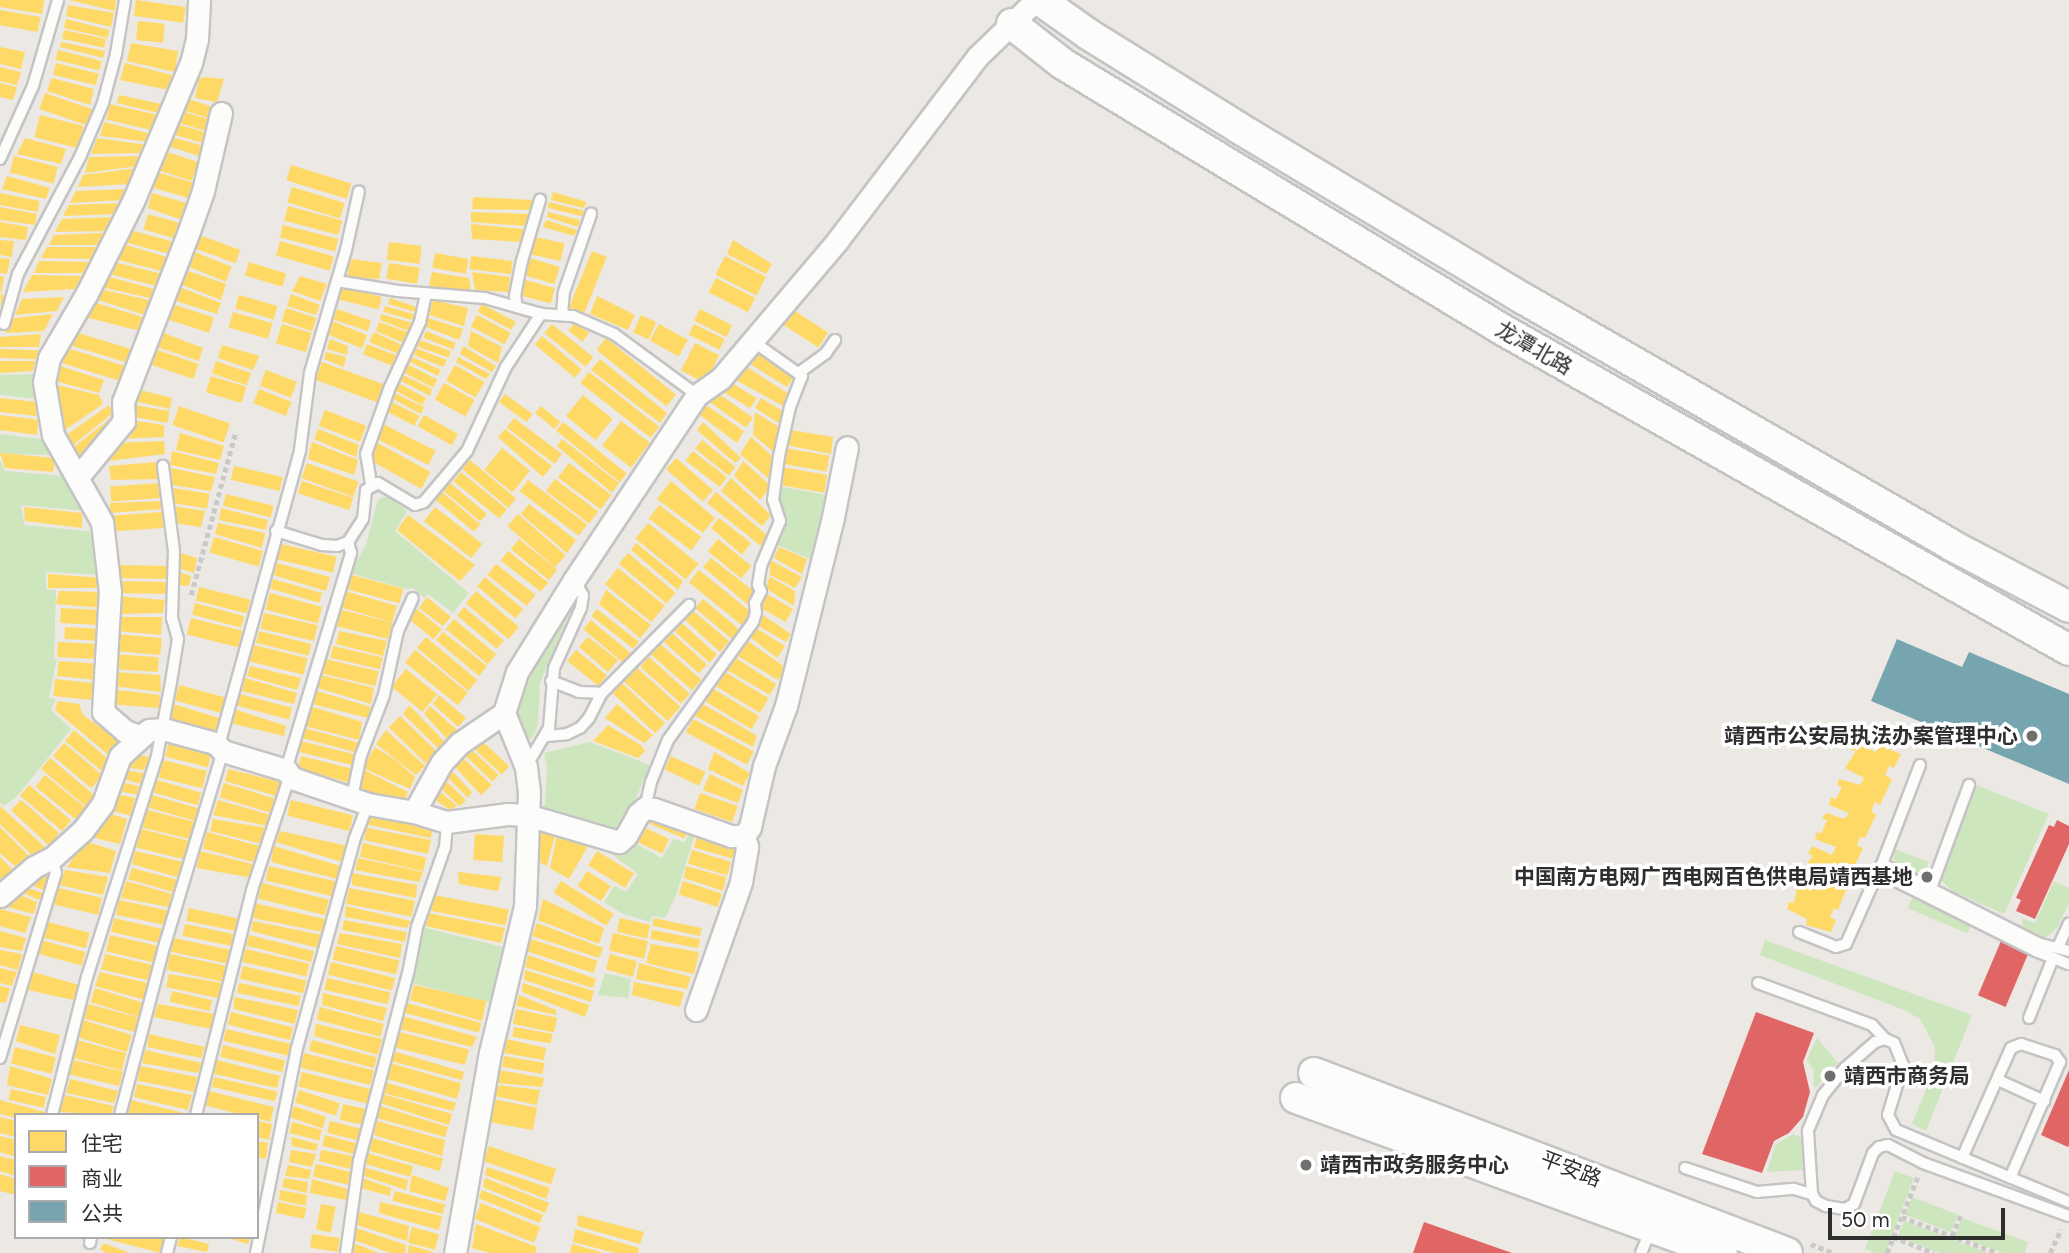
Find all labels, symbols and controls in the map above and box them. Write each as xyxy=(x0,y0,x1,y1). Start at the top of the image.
street label: 龙潭北路 xyxy=(1491,316,1577,380)
place label: 靖西市公安局执法办案管理中心 xyxy=(1724,723,2018,749)
marker: 靖西市公安局执法办案管理中心 xyxy=(2024,728,2040,744)
place label: 中国南方电网广西电网百色供电局靖西基地 xyxy=(1514,864,1913,890)
marker: 中国南方电网广西电网百色供电局靖西基地 xyxy=(1919,869,1935,885)
place label: 靖西市商务局 xyxy=(1844,1063,1970,1089)
marker: 靖西市商务局 xyxy=(1822,1068,1838,1084)
legend xyxy=(14,1113,259,1239)
text: 住宅 xyxy=(81,1131,123,1156)
street label: 平安路 xyxy=(1537,1146,1605,1192)
place label: 靖西市政务服务中心 xyxy=(1320,1152,1509,1178)
marker: 靖西市政务服务中心 xyxy=(1298,1157,1314,1173)
text: 商业 xyxy=(81,1166,123,1191)
scale bar xyxy=(1831,1194,2008,1238)
text: 公共 xyxy=(81,1201,123,1226)
text: 50 m xyxy=(1841,1207,1890,1232)

